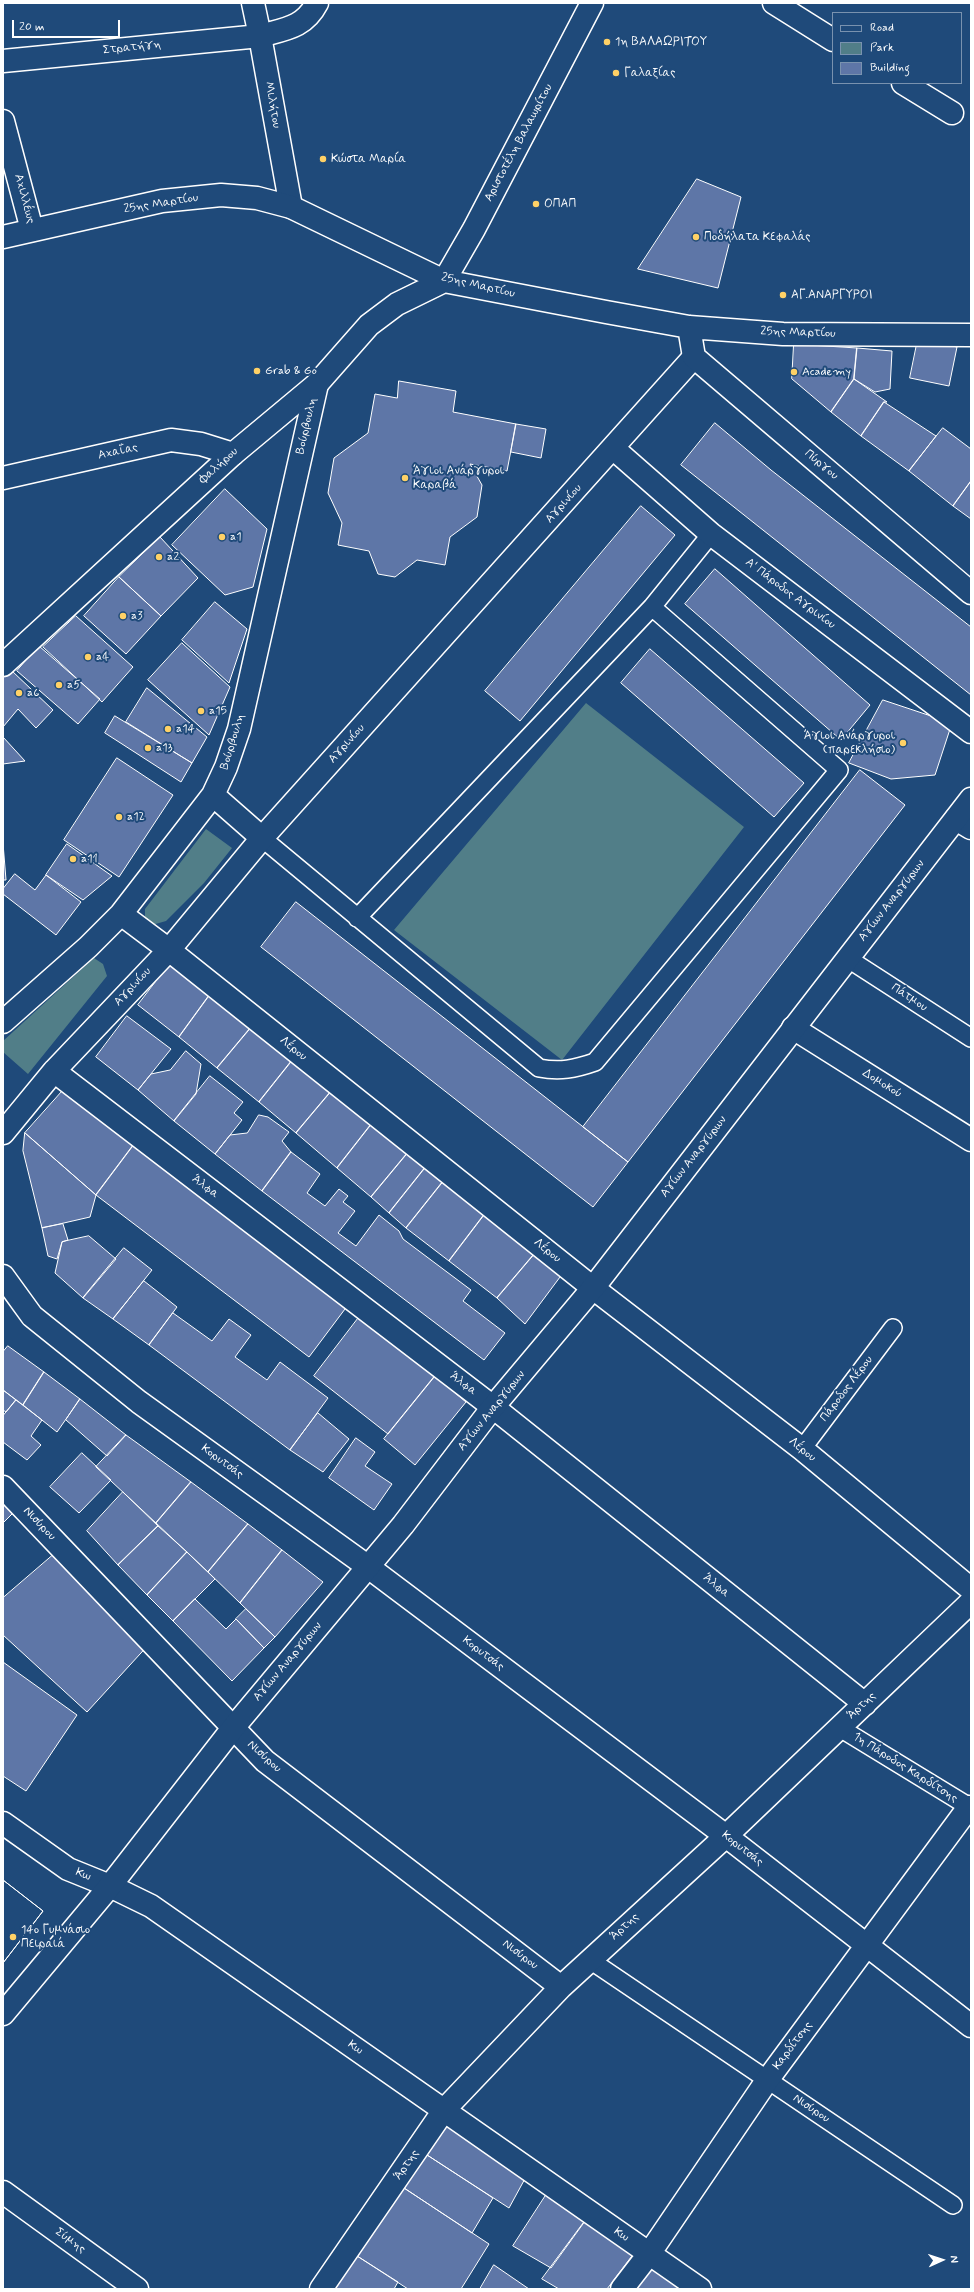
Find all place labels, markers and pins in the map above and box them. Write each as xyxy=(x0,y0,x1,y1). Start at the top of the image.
place label: 1η ΒΑΛΑΩΡΙΤΟΥ xyxy=(615,35,707,49)
marker: 1η ΒΑΛΑΩΡΙΤΟΥ xyxy=(602,37,612,47)
place label: Γαλαξίας xyxy=(624,66,675,80)
marker: Γαλαξίας xyxy=(611,68,621,78)
place label: Κώστα Μαρία xyxy=(331,152,406,166)
marker: Κώστα Μαρία xyxy=(318,154,328,164)
place label: ΟΠΑΠ xyxy=(544,197,576,211)
marker: ΟΠΑΠ xyxy=(531,199,541,209)
place label: Ποδήλατα Κεφαλάς xyxy=(704,230,810,244)
marker: Ποδήλατα Κεφαλάς xyxy=(691,232,701,242)
place label: ΑΓ.ΑΝΑΡΓΥΡΟΙ xyxy=(791,288,873,302)
marker: ΑΓ.ΑΝΑΡΓΥΡΟΙ xyxy=(778,290,788,300)
place label: Grab & Go xyxy=(265,364,317,378)
place label: Academy xyxy=(802,365,851,379)
marker: Grab & Go xyxy=(252,366,262,376)
marker: Academy xyxy=(789,367,799,377)
place label: Άγιοι Ανάργυροι Καραβά xyxy=(413,464,504,492)
marker: Άγιοι Ανάργυροι Καραβά xyxy=(400,473,410,483)
place label: a1 xyxy=(230,530,242,544)
marker: a1 xyxy=(217,532,227,542)
place label: a2 xyxy=(167,550,179,564)
marker: a2 xyxy=(154,552,164,562)
place label: a3 xyxy=(131,609,143,623)
marker: a3 xyxy=(118,611,128,621)
place label: a4 xyxy=(96,650,109,664)
marker: a4 xyxy=(83,652,93,662)
place label: a5 xyxy=(67,678,80,692)
marker: a5 xyxy=(54,680,64,690)
place label: a6 xyxy=(27,686,39,700)
marker: a6 xyxy=(14,688,24,698)
place label: a15 xyxy=(209,704,227,718)
marker: a15 xyxy=(196,706,206,716)
place label: a14 xyxy=(176,722,195,736)
marker: a14 xyxy=(163,724,173,734)
place label: Άγιοι Ανάργυροι (παρεκλήσιο) xyxy=(804,729,895,757)
marker: Άγιοι Ανάργυροι (παρεκλήσιο) xyxy=(898,738,908,748)
place label: a13 xyxy=(156,741,173,755)
marker: a13 xyxy=(143,743,153,753)
place label: a12 xyxy=(127,810,145,824)
marker: a12 xyxy=(114,812,124,822)
place label: a11 xyxy=(81,852,98,866)
marker: a11 xyxy=(68,854,78,864)
place label: 14ο Γυμνάσιο Πειραιά xyxy=(21,1923,90,1951)
marker: 14ο Γυμνάσιο Πειραιά xyxy=(8,1932,18,1942)

